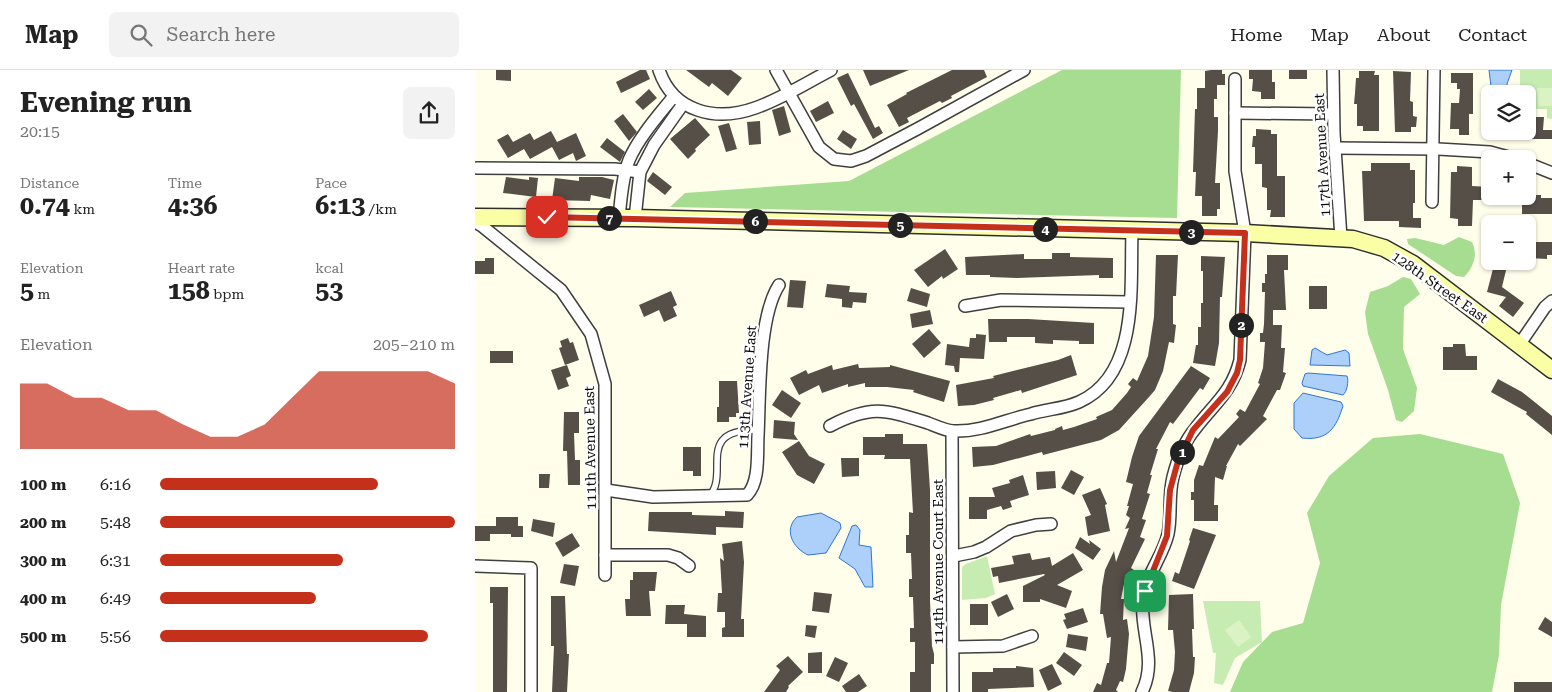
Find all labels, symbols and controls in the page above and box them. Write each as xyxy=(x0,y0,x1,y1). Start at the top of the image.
search box xyxy=(109,12,459,57)
text: Map xyxy=(25,21,79,49)
icon: search xyxy=(127,21,155,49)
text: Search here xyxy=(167,23,275,46)
text: Home xyxy=(1230,24,1282,45)
text: Map xyxy=(1310,24,1349,45)
text: About xyxy=(1377,24,1430,45)
text: Contact xyxy=(1458,24,1527,45)
map controls xyxy=(1481,85,1536,270)
button: layers xyxy=(1481,85,1536,140)
text: Evening run xyxy=(20,86,192,119)
button: share xyxy=(403,87,455,139)
street label: 117th Avenue East xyxy=(1311,93,1333,217)
text: 20:15 xyxy=(20,122,60,141)
button: + xyxy=(1481,150,1536,205)
text: Distance xyxy=(20,175,79,191)
text: Time xyxy=(168,175,202,191)
text: Pace xyxy=(315,175,347,191)
text: 0.74 xyxy=(20,191,70,220)
text: 4:36 xyxy=(168,191,217,220)
text: 6:13 xyxy=(315,191,365,220)
pin xyxy=(526,196,568,238)
text: km xyxy=(70,201,95,217)
text: /km xyxy=(365,201,397,217)
icon: check xyxy=(533,203,561,231)
pin: 7 xyxy=(597,206,621,230)
pin: 6 xyxy=(743,208,767,234)
text: 7 xyxy=(606,210,613,226)
pin: 5 xyxy=(887,212,913,238)
text: 6 xyxy=(752,213,759,229)
button: − xyxy=(1481,215,1536,270)
pin: 4 xyxy=(1033,216,1057,242)
text: 5 xyxy=(897,217,904,233)
pin: 3 xyxy=(1179,220,1203,244)
text: 4 xyxy=(1042,221,1049,237)
text: 3 xyxy=(1188,224,1195,240)
street label: 128th Street East xyxy=(1389,248,1491,326)
text: Elevation xyxy=(20,260,83,276)
text: Heart rate xyxy=(168,260,235,276)
text: kcal xyxy=(315,260,344,276)
text: 5 xyxy=(20,276,34,305)
text: 158 xyxy=(168,276,210,305)
text: 53 xyxy=(315,276,343,305)
text: m xyxy=(34,286,50,302)
text: bpm xyxy=(210,286,244,302)
pin: 2 xyxy=(1229,312,1253,338)
text: 2 xyxy=(1238,317,1245,333)
street label: 113th Avenue East xyxy=(735,325,759,449)
text: Elevation xyxy=(20,335,93,354)
text: 205–210 m xyxy=(373,335,455,354)
street label: 111th Avenue East xyxy=(581,386,599,510)
pin: 1 xyxy=(1169,440,1195,464)
text: 1 xyxy=(1179,444,1186,460)
text: 100 m xyxy=(20,475,66,494)
text: 6:16 xyxy=(100,475,131,494)
street label: 114th Avenue Court East xyxy=(930,479,946,645)
text: 200 m xyxy=(20,513,66,532)
text: 5:48 xyxy=(100,513,131,532)
text: 300 m xyxy=(20,551,66,570)
text: 6:31 xyxy=(100,551,131,570)
pin xyxy=(1124,570,1166,612)
icon: arrive xyxy=(1131,577,1159,605)
text: 400 m xyxy=(20,589,66,608)
text: 6:49 xyxy=(100,589,131,608)
text: 500 m xyxy=(20,627,66,646)
text: 5:56 xyxy=(100,627,131,646)

